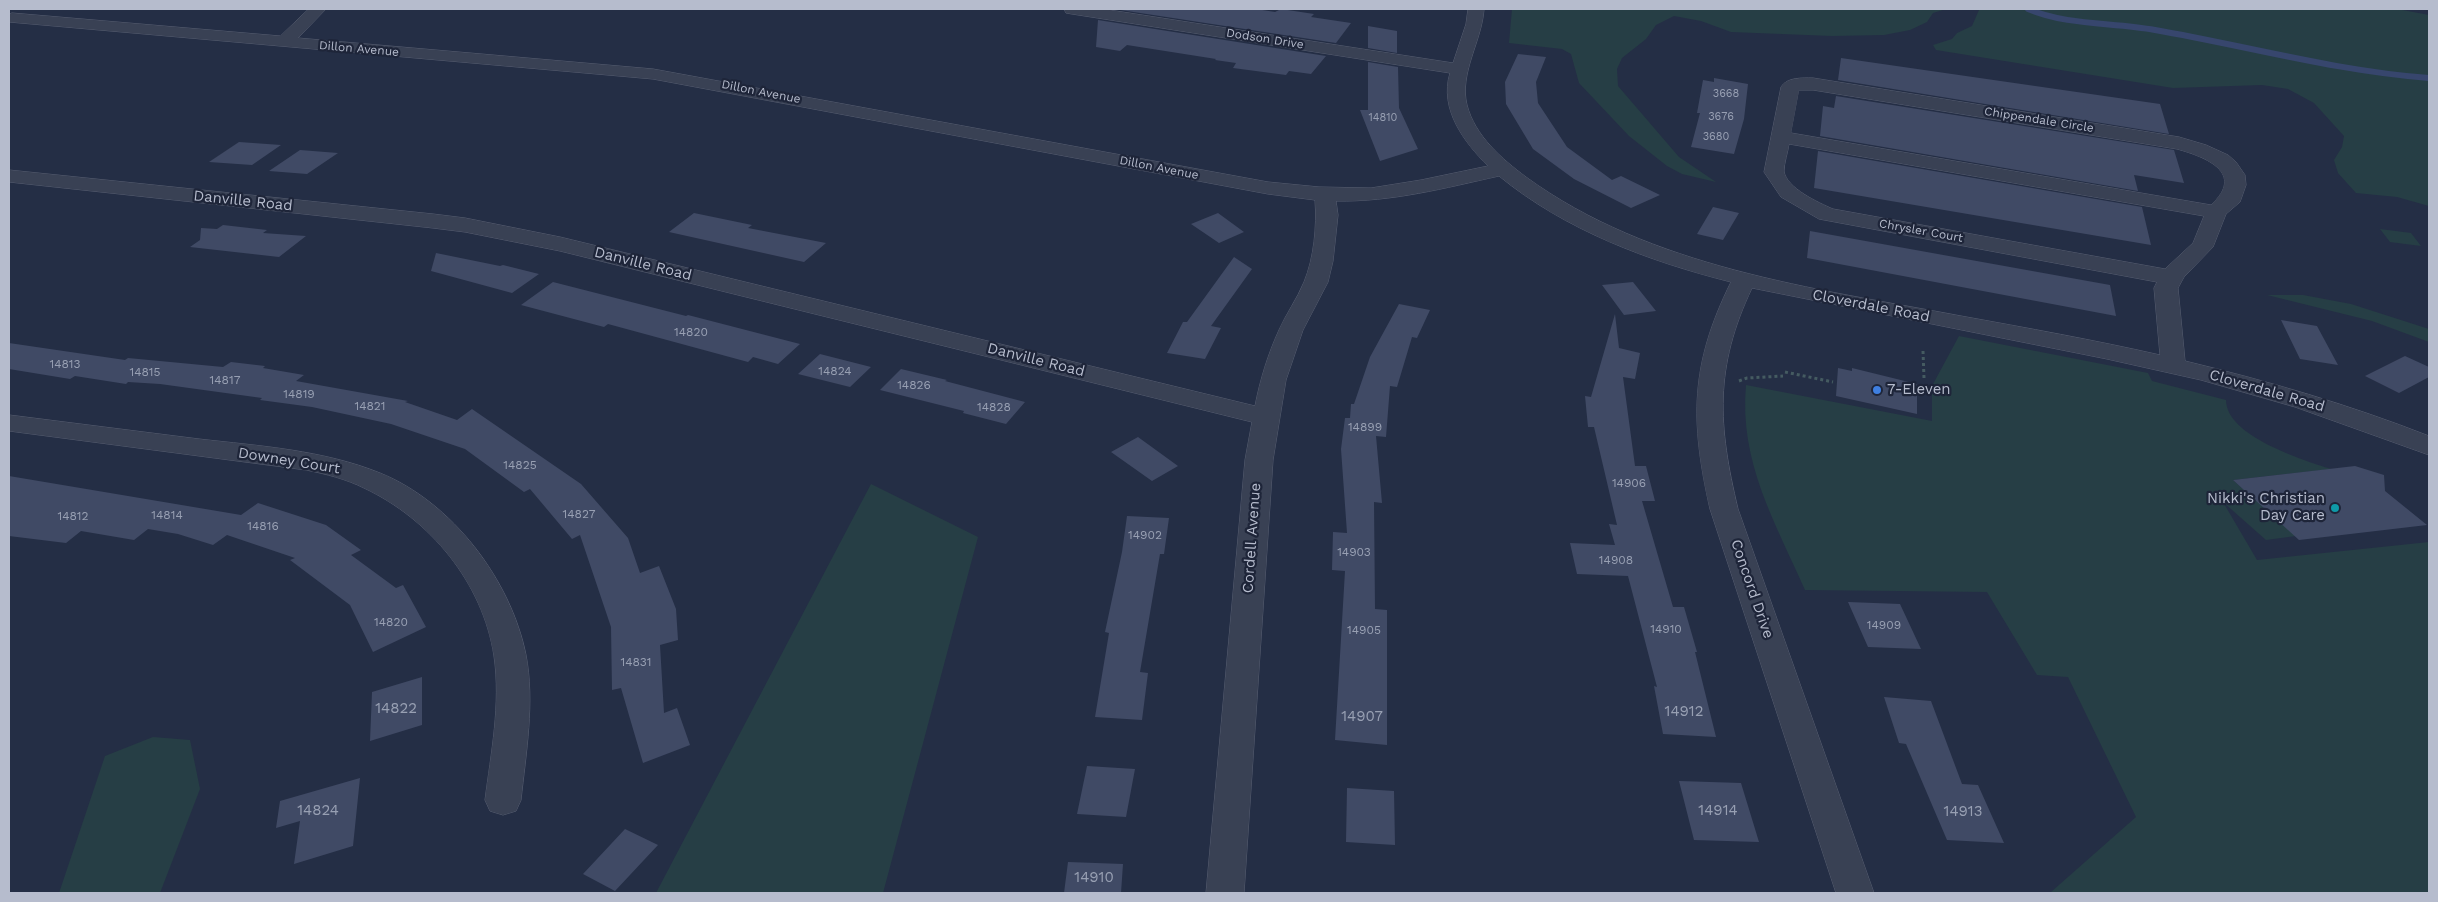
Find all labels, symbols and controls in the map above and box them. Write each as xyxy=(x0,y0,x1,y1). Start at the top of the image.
street label: Dodson Drive xyxy=(1225,26,1305,52)
street label: Dillon Avenue xyxy=(318,38,400,60)
street label: Dillon Avenue xyxy=(720,77,802,107)
house number: 3668 xyxy=(1713,87,1739,101)
street label: Chippendale Circle xyxy=(1983,104,2095,136)
house number: 3676 xyxy=(1708,110,1734,124)
house number: 14810 xyxy=(1369,111,1397,125)
house number: 3680 xyxy=(1703,130,1729,144)
street label: Dillon Avenue xyxy=(1118,153,1200,183)
street label: Danville Road xyxy=(192,187,294,215)
street label: Chrysler Court xyxy=(1878,217,1964,245)
street label: Danville Road xyxy=(592,243,694,285)
street label: Cloverdale Road xyxy=(1811,286,1931,326)
house number: 14820 xyxy=(674,325,708,339)
street label: Danville Road xyxy=(985,339,1087,381)
house number: 14813 xyxy=(49,357,81,371)
house number: 14824 xyxy=(818,364,852,378)
house number: 14815 xyxy=(129,365,161,379)
street label: Cloverdale Road xyxy=(2207,366,2327,416)
house number: 14817 xyxy=(210,373,240,387)
house number: 14826 xyxy=(897,378,931,392)
place label: 7-Eleven xyxy=(1887,381,1951,399)
marker: 7-Eleven xyxy=(1871,384,1883,396)
house number: 14819 xyxy=(283,387,315,401)
house number: 14821 xyxy=(354,399,386,413)
house number: 14828 xyxy=(977,400,1011,414)
house number: 14899 xyxy=(1348,420,1382,434)
street label: Downey Court xyxy=(237,444,341,478)
house number: 14825 xyxy=(503,458,537,472)
house number: 14906 xyxy=(1612,476,1646,490)
street label: Cordell Avenue xyxy=(1239,482,1265,594)
place label: Nikki's Christian Day Care xyxy=(2207,490,2325,525)
marker: Nikki's Christian Day Care xyxy=(2329,502,2341,514)
house number: 14827 xyxy=(563,507,595,521)
house number: 14814 xyxy=(151,508,183,522)
house number: 14812 xyxy=(57,509,89,523)
house number: 14816 xyxy=(247,519,279,533)
house number: 14902 xyxy=(1128,528,1162,542)
street label: Concord Drive xyxy=(1727,537,1777,641)
house number: 14903 xyxy=(1337,545,1371,559)
house number: 14908 xyxy=(1599,553,1633,567)
house number: 14820 xyxy=(374,615,408,629)
house number: 14909 xyxy=(1867,618,1901,632)
house number: 14910 xyxy=(1650,622,1682,636)
house number: 14905 xyxy=(1347,623,1381,637)
house number: 14831 xyxy=(621,655,651,669)
house number: 14822 xyxy=(375,700,417,718)
house number: 14912 xyxy=(1665,703,1703,721)
house number: 14907 xyxy=(1341,708,1383,726)
house number: 14824 xyxy=(297,802,339,820)
house number: 14914 xyxy=(1698,802,1738,820)
house number: 14913 xyxy=(1944,803,1982,821)
house number: 14910 xyxy=(1074,869,1114,887)

